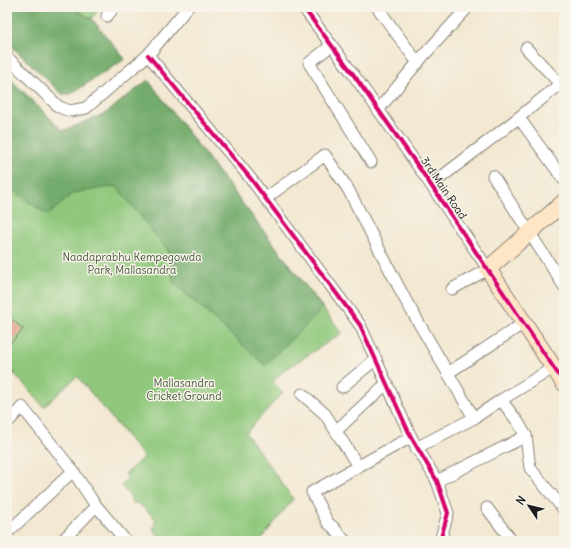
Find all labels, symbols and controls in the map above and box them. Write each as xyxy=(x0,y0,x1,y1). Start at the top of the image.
street label: 3rd Main Road xyxy=(418,154,470,222)
park label: Naadaprabhu Kempegowda Park, Mallasandra xyxy=(62,250,202,277)
park label: Mallasandra Cricket Ground xyxy=(146,376,222,403)
north arrow xyxy=(509,486,549,526)
text: N xyxy=(513,493,529,507)

